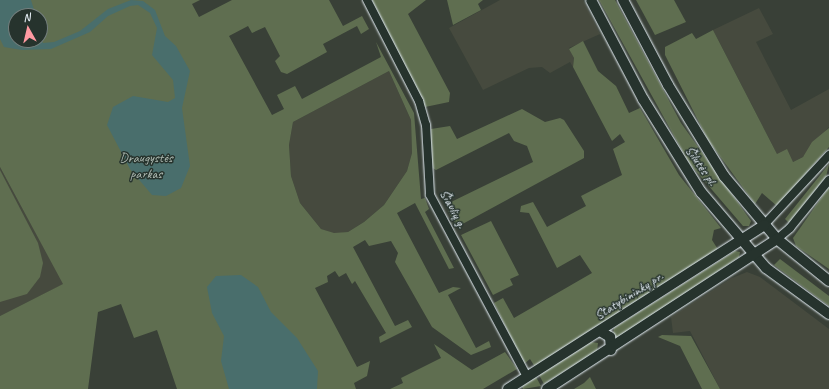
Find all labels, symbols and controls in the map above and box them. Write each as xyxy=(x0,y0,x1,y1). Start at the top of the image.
north arrow xyxy=(8,8,48,48)
text: N xyxy=(22,10,31,25)
street label: Šilutės pl. xyxy=(682,143,720,189)
park label: Draugystės parkas xyxy=(120,150,172,182)
street label: Šiaulių g. xyxy=(436,187,470,231)
street label: Statybininkų pr. xyxy=(591,268,667,324)

